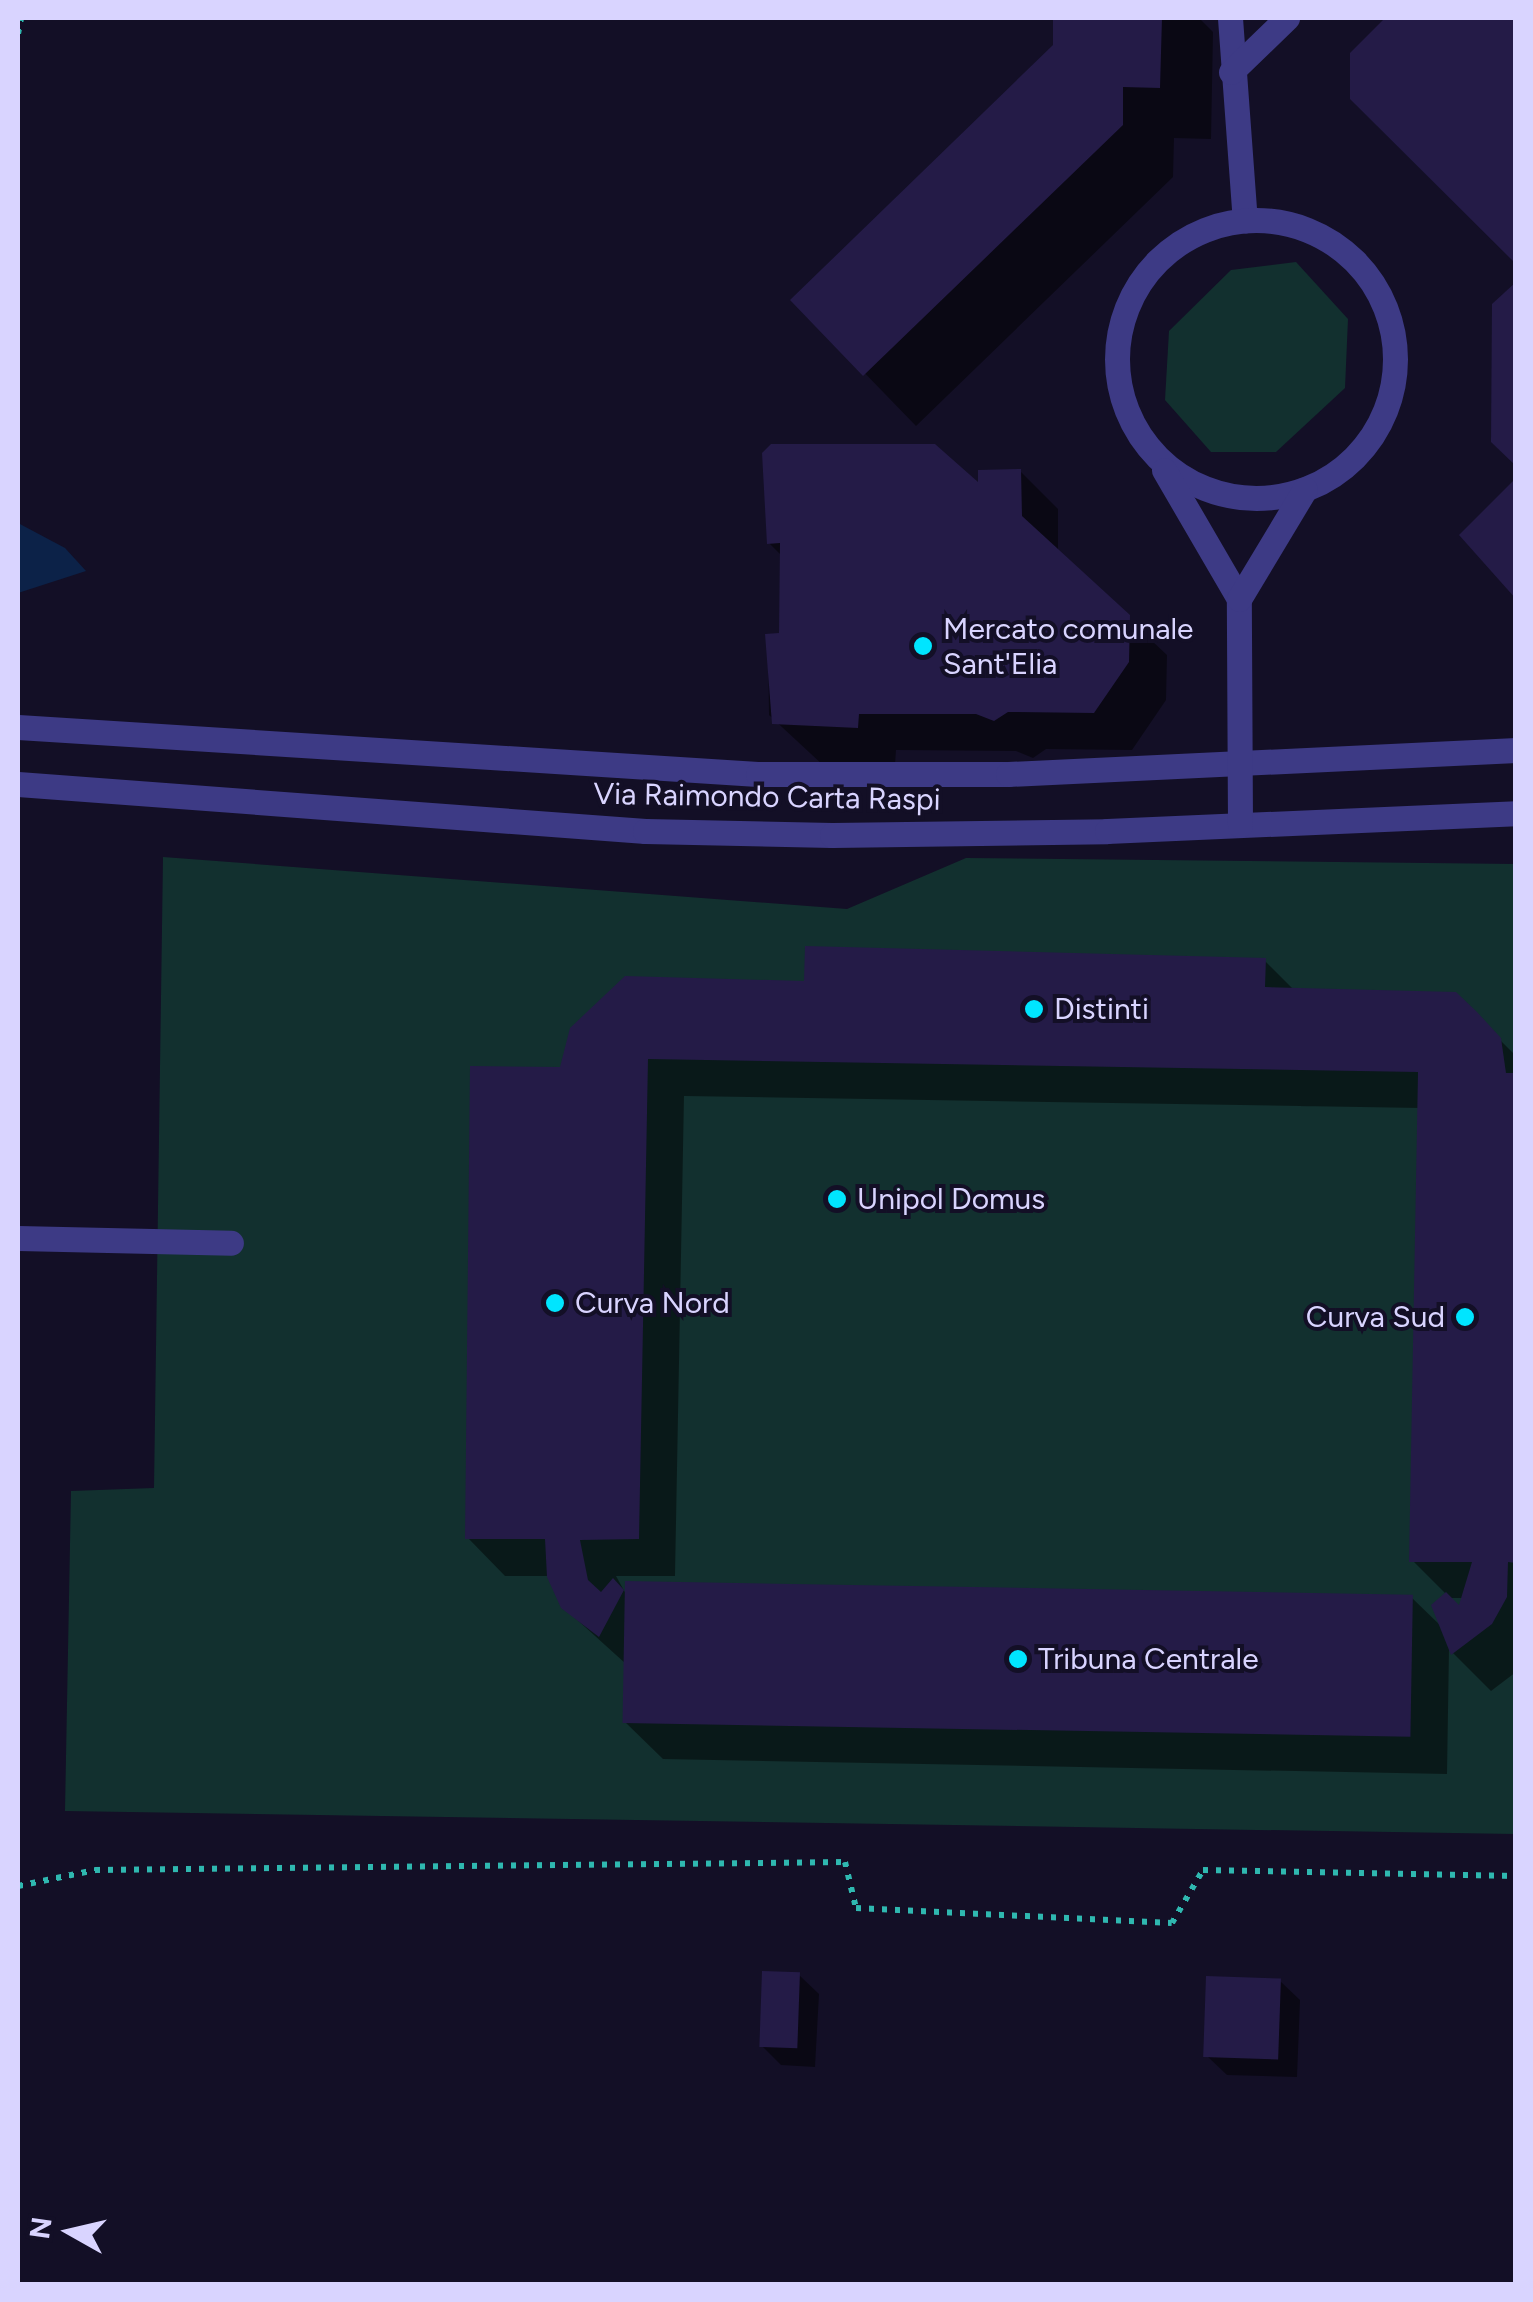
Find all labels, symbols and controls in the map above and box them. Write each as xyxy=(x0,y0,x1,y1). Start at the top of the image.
place label: Mercato comunale Sant'Elia xyxy=(943,611,1193,682)
marker: Mercato comunale Sant'Elia xyxy=(912,635,934,657)
street label: Via Raimondo Carta Raspi xyxy=(593,776,941,818)
place label: Distinti xyxy=(1054,991,1149,1027)
marker: Distinti xyxy=(1023,998,1045,1020)
place label: Unipol Domus xyxy=(857,1181,1045,1217)
marker: Unipol Domus xyxy=(826,1188,848,1210)
place label: Curva Nord xyxy=(575,1285,730,1321)
marker: Curva Nord xyxy=(544,1292,566,1314)
place label: Curva Sud xyxy=(1306,1299,1445,1335)
marker: Curva Sud xyxy=(1454,1306,1476,1328)
place label: Tribuna Centrale xyxy=(1038,1641,1259,1677)
marker: Tribuna Centrale xyxy=(1007,1648,1029,1670)
north arrow xyxy=(20,2182,120,2282)
text: N xyxy=(22,2215,59,2241)

